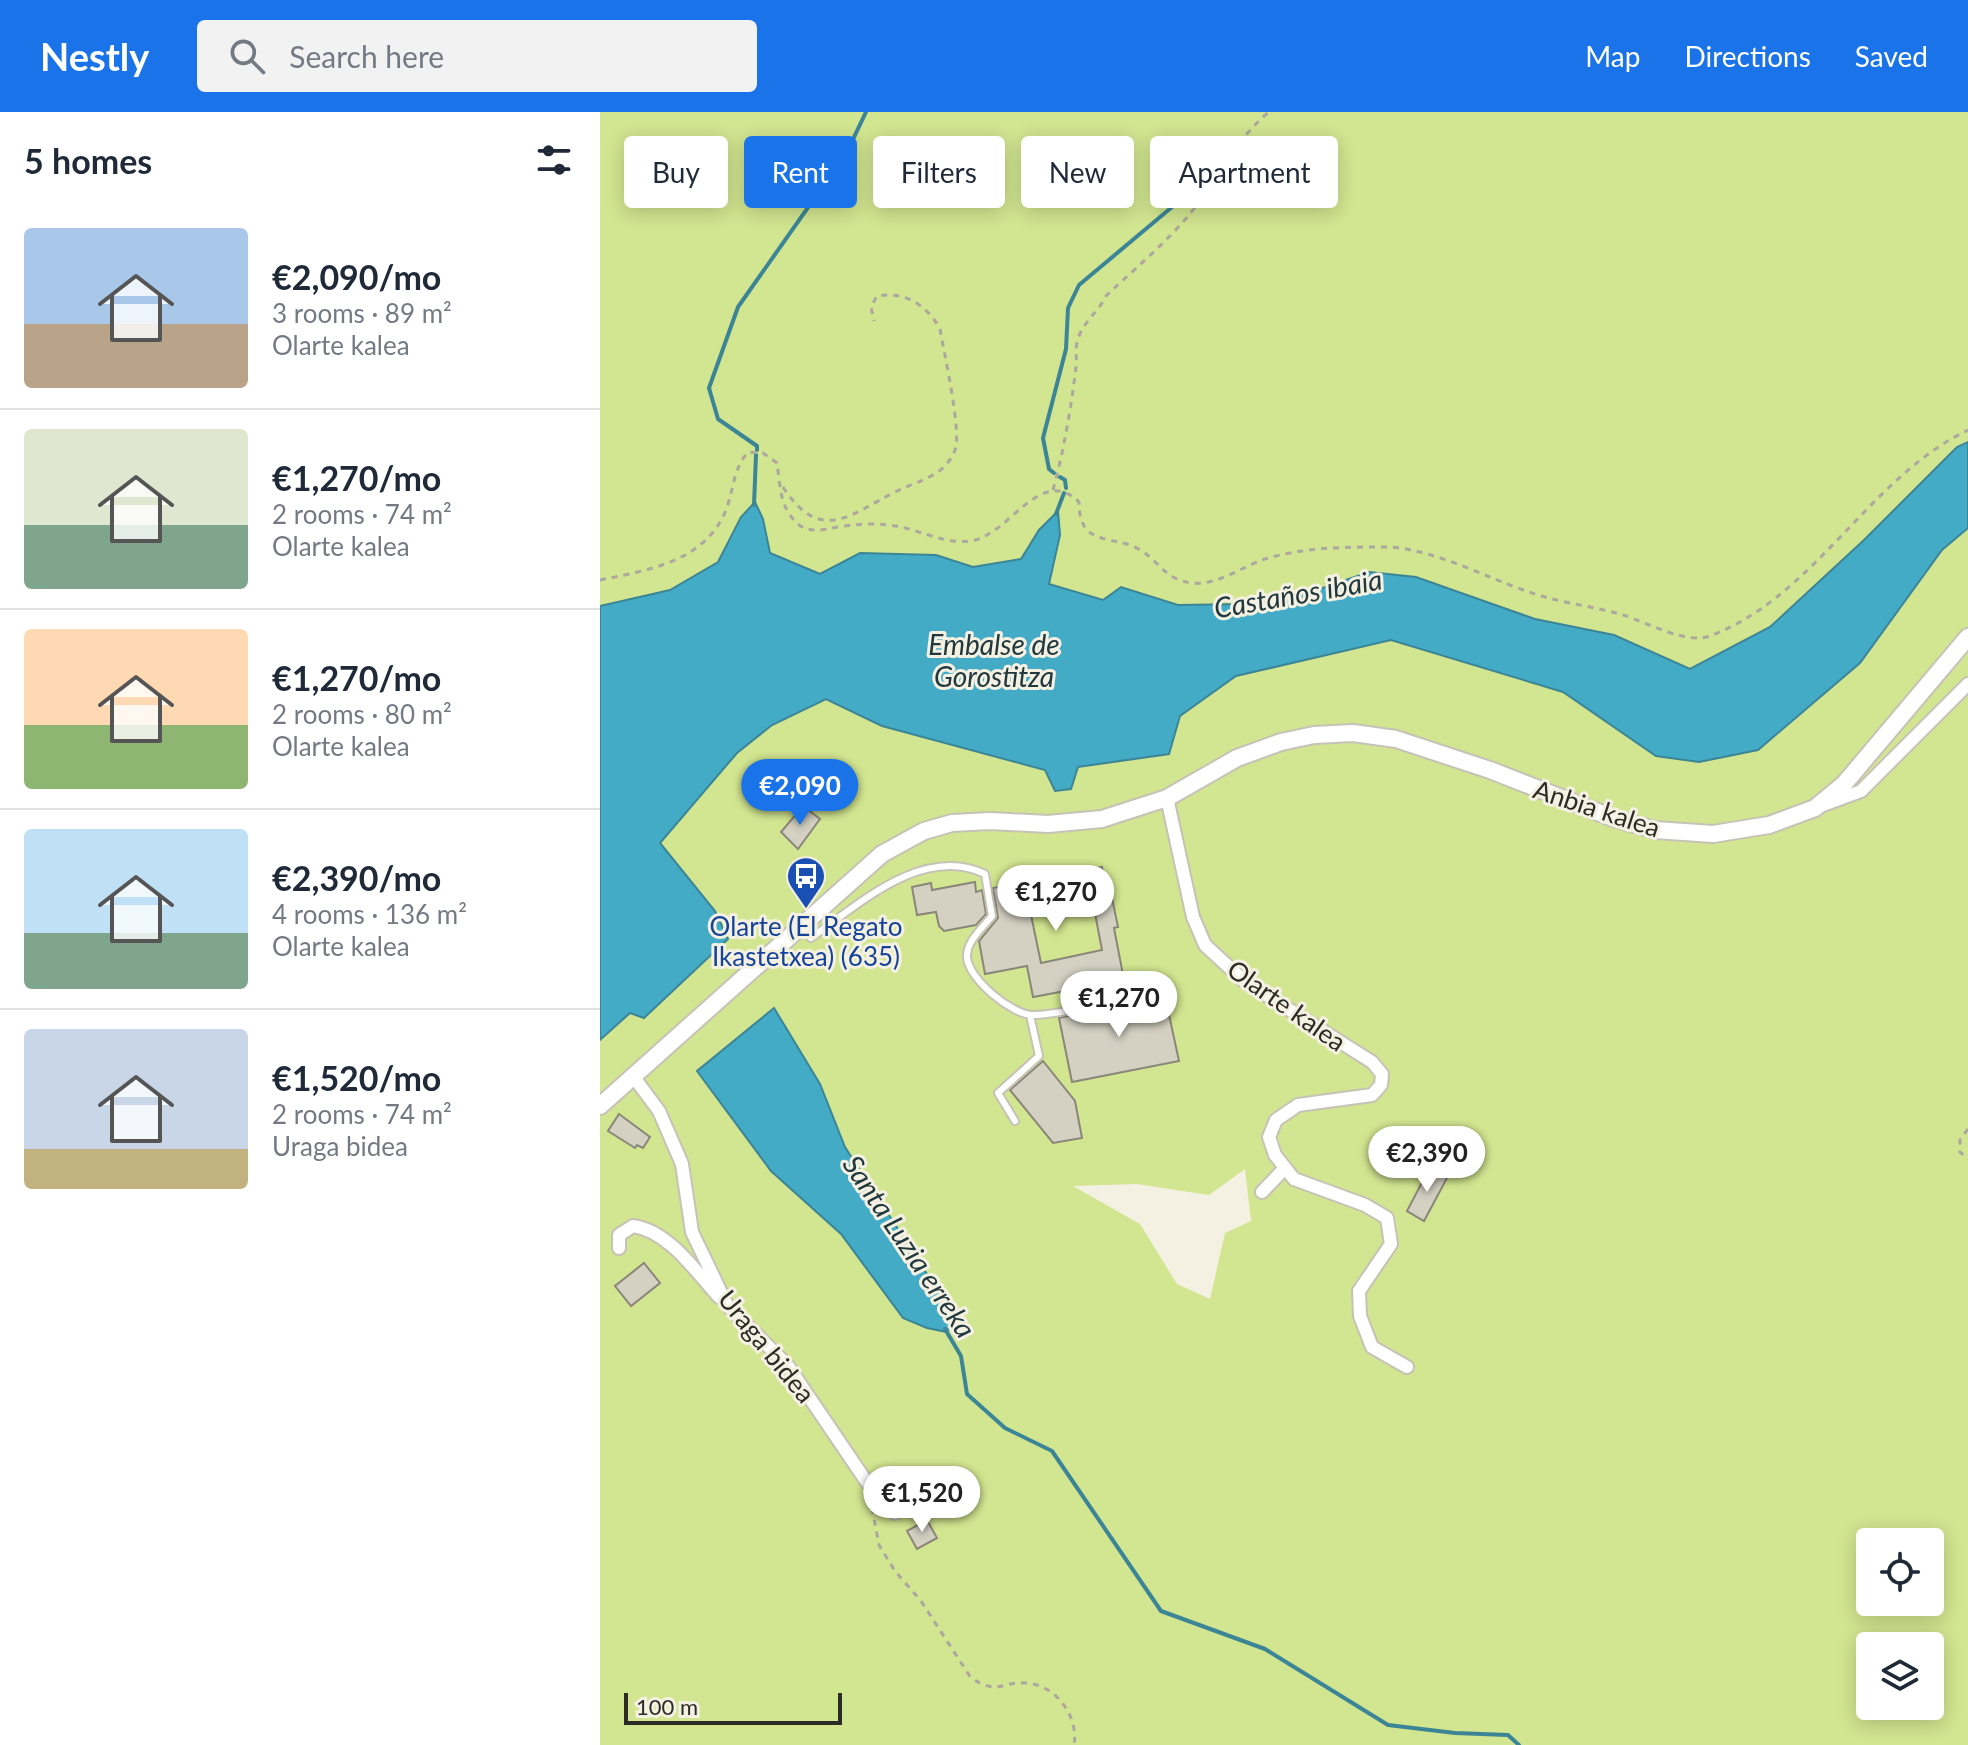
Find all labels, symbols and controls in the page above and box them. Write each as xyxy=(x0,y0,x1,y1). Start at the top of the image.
search box xyxy=(197,20,757,92)
text: Nestly xyxy=(40,33,149,79)
icon: search xyxy=(225,34,269,78)
text: Search here xyxy=(289,38,444,74)
text: Map xyxy=(1585,39,1640,73)
text: Directions xyxy=(1684,39,1811,73)
text: Saved xyxy=(1855,39,1928,73)
chip: Buy xyxy=(624,136,728,208)
chip: Rent xyxy=(744,136,857,208)
chip: Filters xyxy=(873,136,1005,208)
chip: New xyxy=(1021,136,1134,208)
chip: Apartment xyxy=(1150,136,1338,208)
icon: filters xyxy=(532,138,576,182)
text: 5 homes xyxy=(24,140,152,181)
text: €2,090/mo xyxy=(272,256,441,297)
icon: home xyxy=(88,260,184,356)
text: 3 rooms · 89 m² xyxy=(272,297,452,329)
text: Olarte kalea xyxy=(272,329,410,361)
text: €1,270/mo xyxy=(272,457,441,498)
icon: home xyxy=(88,461,184,557)
text: 2 rooms · 74 m² xyxy=(272,498,452,530)
text: Olarte kalea xyxy=(272,530,410,562)
water label: Castaños ibaia xyxy=(1211,561,1385,625)
water label: Embalse de Gorostitza xyxy=(928,627,1060,693)
text: €1,270/mo xyxy=(272,657,441,698)
icon: home xyxy=(88,661,184,757)
text: 2 rooms · 80 m² xyxy=(272,698,452,730)
text: Olarte kalea xyxy=(272,730,410,762)
pin: €2,090 xyxy=(735,759,865,827)
text: €2,090 xyxy=(759,769,841,801)
street label: Anbia kalea xyxy=(1530,772,1664,844)
bus stop icon: Olarte (El Regato Ikastetxea) (635) xyxy=(785,855,827,910)
text: €2,390/mo xyxy=(272,857,441,898)
icon: home xyxy=(88,861,184,957)
pin: €1,270 xyxy=(991,865,1121,933)
text: €1,270 xyxy=(1015,875,1097,907)
text: 4 rooms · 136 m² xyxy=(272,898,467,930)
place label: Olarte (El Regato Ikastetxea) (635) xyxy=(710,910,902,972)
text: Olarte kalea xyxy=(272,930,410,962)
street label: Olarte kalea xyxy=(1221,952,1353,1058)
pin: €1,270 xyxy=(1054,971,1184,1039)
text: €1,270 xyxy=(1078,981,1160,1013)
text: €1,520/mo xyxy=(272,1057,441,1098)
icon: home xyxy=(88,1061,184,1157)
text: 2 rooms · 74 m² xyxy=(272,1098,452,1130)
pin: €2,390 xyxy=(1362,1126,1492,1194)
text: Uraga bidea xyxy=(272,1130,408,1162)
text: €2,390 xyxy=(1386,1136,1468,1168)
water label: Santa Luzia erreka xyxy=(836,1148,984,1344)
street label: Uraga bidea xyxy=(712,1283,822,1409)
pin: €1,520 xyxy=(857,1466,987,1534)
text: €1,520 xyxy=(881,1476,963,1508)
map controls xyxy=(1856,1528,1944,1720)
button: locate xyxy=(1856,1528,1944,1616)
button: layers xyxy=(1856,1632,1944,1720)
scale bar xyxy=(624,1689,842,1725)
text: 100 m xyxy=(636,1693,698,1720)

